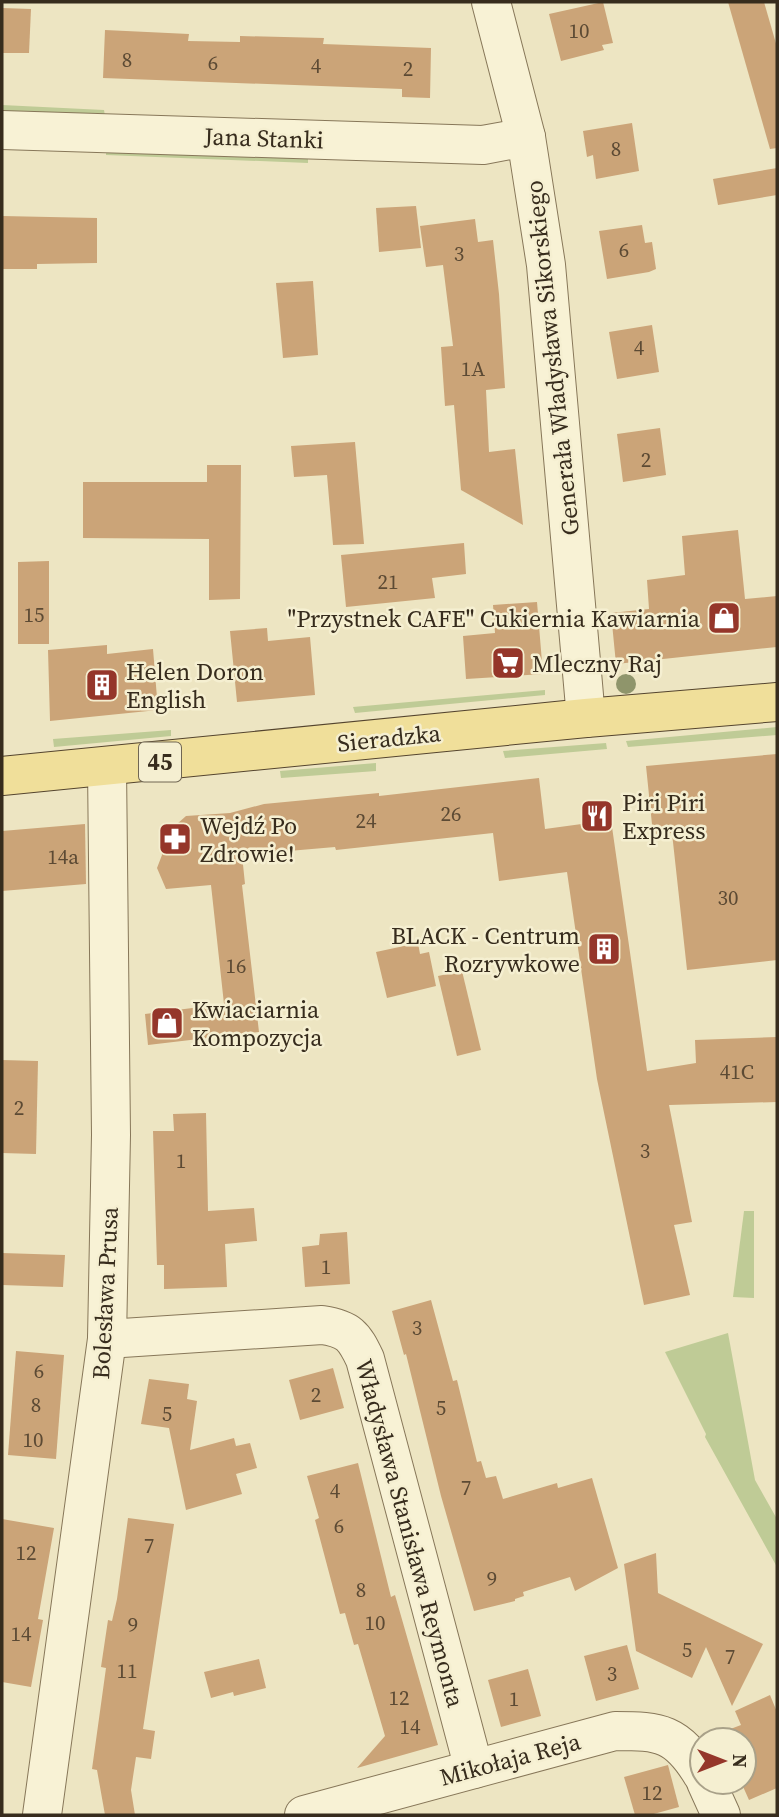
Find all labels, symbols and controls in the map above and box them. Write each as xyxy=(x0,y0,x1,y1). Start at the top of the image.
house number: 10 xyxy=(569,16,590,45)
house number: 8 xyxy=(122,45,132,74)
house number: 6 xyxy=(208,48,218,77)
house number: 4 xyxy=(311,51,322,80)
house number: 2 xyxy=(403,54,413,83)
street label: Jana Stanki xyxy=(203,119,324,157)
house number: 8 xyxy=(611,134,621,163)
street label: Generała Władysława Sikorskiego xyxy=(517,179,587,537)
house number: 6 xyxy=(619,235,629,264)
house number: 3 xyxy=(454,239,464,268)
house number: 4 xyxy=(634,333,645,362)
house number: 1A xyxy=(461,354,485,383)
house number: 2 xyxy=(641,445,651,474)
house number: 21 xyxy=(378,567,399,596)
shop icon: "Przystnek CAFE" Cukiernia Kawiarnia xyxy=(705,599,743,637)
house number: 15 xyxy=(24,600,45,629)
place label: "Przystnek CAFE" Cukiernia Kawiarnia xyxy=(288,602,701,635)
supermarket icon: Mleczny Raj xyxy=(489,644,527,682)
place label: Mleczny Raj xyxy=(532,647,662,680)
place label: Helen Doron English xyxy=(126,655,264,716)
building icon: Helen Doron English xyxy=(83,666,121,704)
street label: Sieradzka xyxy=(336,716,443,760)
road number: 45 xyxy=(139,742,181,782)
place label: Piri Piri Express xyxy=(622,786,706,847)
restaurant icon: Piri Piri Express xyxy=(578,797,616,835)
house number: 26 xyxy=(441,799,462,828)
house number: 24 xyxy=(356,806,377,835)
place label: Wejdź Po Zdrowie! xyxy=(200,809,297,870)
pharmacy icon: Wejdź Po Zdrowie! xyxy=(156,820,194,858)
house number: 14a xyxy=(47,842,79,871)
house number: 30 xyxy=(718,883,739,912)
place label: BLACK - Centrum Rozrywkowe xyxy=(391,919,580,980)
building icon: BLACK - Centrum Rozrywkowe xyxy=(585,930,623,968)
house number: 16 xyxy=(226,951,247,980)
place label: Kwiaciarnia Kompozycja xyxy=(192,993,323,1054)
shop icon: Kwiaciarnia Kompozycja xyxy=(148,1004,186,1042)
house number: 41C xyxy=(720,1057,754,1086)
house number: 2 xyxy=(14,1093,24,1122)
house number: 3 xyxy=(640,1136,650,1165)
house number: 1 xyxy=(176,1146,186,1175)
street label: Bolesława Prusa xyxy=(84,1205,126,1380)
house number: 1 xyxy=(321,1252,331,1281)
house number: 3 xyxy=(412,1313,422,1342)
street label: Władysława Stanisława Reymonta xyxy=(348,1355,473,1712)
house number: 6 xyxy=(34,1356,44,1385)
house number: 2 xyxy=(311,1380,321,1409)
house number: 8 xyxy=(31,1390,41,1419)
house number: 5 xyxy=(436,1393,446,1422)
house number: 5 xyxy=(162,1399,172,1428)
house number: 10 xyxy=(23,1425,44,1454)
house number: 7 xyxy=(461,1473,471,1502)
house number: 4 xyxy=(330,1476,341,1505)
house number: 6 xyxy=(334,1511,344,1540)
house number: 7 xyxy=(144,1531,154,1560)
house number: 12 xyxy=(16,1538,37,1567)
house number: 9 xyxy=(487,1564,497,1593)
house number: 8 xyxy=(356,1575,366,1604)
house number: 10 xyxy=(365,1608,386,1637)
house number: 9 xyxy=(128,1610,138,1639)
house number: 14 xyxy=(11,1619,32,1648)
house number: 5 xyxy=(682,1635,692,1664)
house number: 7 xyxy=(725,1642,735,1671)
house number: 11 xyxy=(117,1656,138,1685)
house number: 3 xyxy=(607,1659,617,1688)
house number: 12 xyxy=(389,1683,410,1712)
house number: 1 xyxy=(509,1684,519,1713)
house number: 14 xyxy=(400,1712,421,1741)
street label: Mikołaja Reja xyxy=(436,1724,585,1794)
north arrow xyxy=(688,1726,758,1796)
text: N xyxy=(727,1754,753,1768)
house number: 12 xyxy=(642,1778,663,1807)

